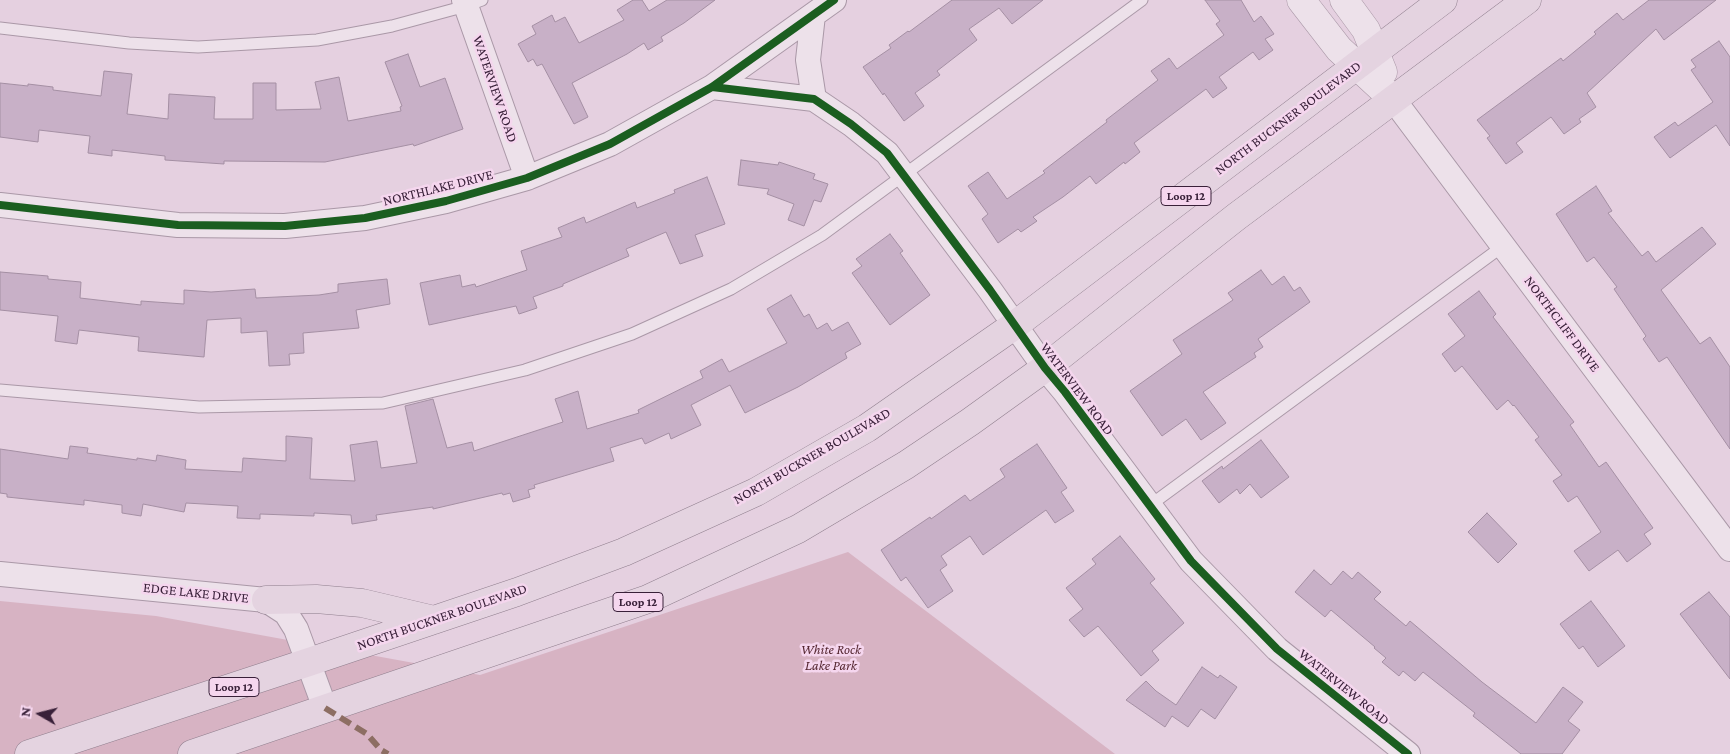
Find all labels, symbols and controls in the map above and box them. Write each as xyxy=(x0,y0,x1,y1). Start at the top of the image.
street label: WATERVIEW ROAD xyxy=(469,33,521,145)
street label: NORTH BUCKNER BOULEVARD xyxy=(1212,58,1364,178)
street label: NORTHLAKE DRIVE xyxy=(381,166,495,210)
road number: Loop 12 xyxy=(1161,187,1211,206)
street label: NORTHCLIFF DRIVE xyxy=(1520,273,1604,375)
street label: WATERVIEW ROAD xyxy=(1037,339,1117,439)
street label: NORTH BUCKNER BOULEVARD xyxy=(730,404,894,508)
street label: EDGE LAKE DRIVE xyxy=(142,579,250,607)
street label: NORTH BUCKNER BOULEVARD xyxy=(355,580,529,654)
road number: Loop 12 xyxy=(613,592,663,612)
park label: White Rock Lake Park xyxy=(801,642,861,674)
street label: WATERVIEW ROAD xyxy=(1295,645,1393,729)
road number: Loop 12 xyxy=(209,678,259,696)
north arrow xyxy=(15,689,65,739)
text: N xyxy=(17,706,34,718)

